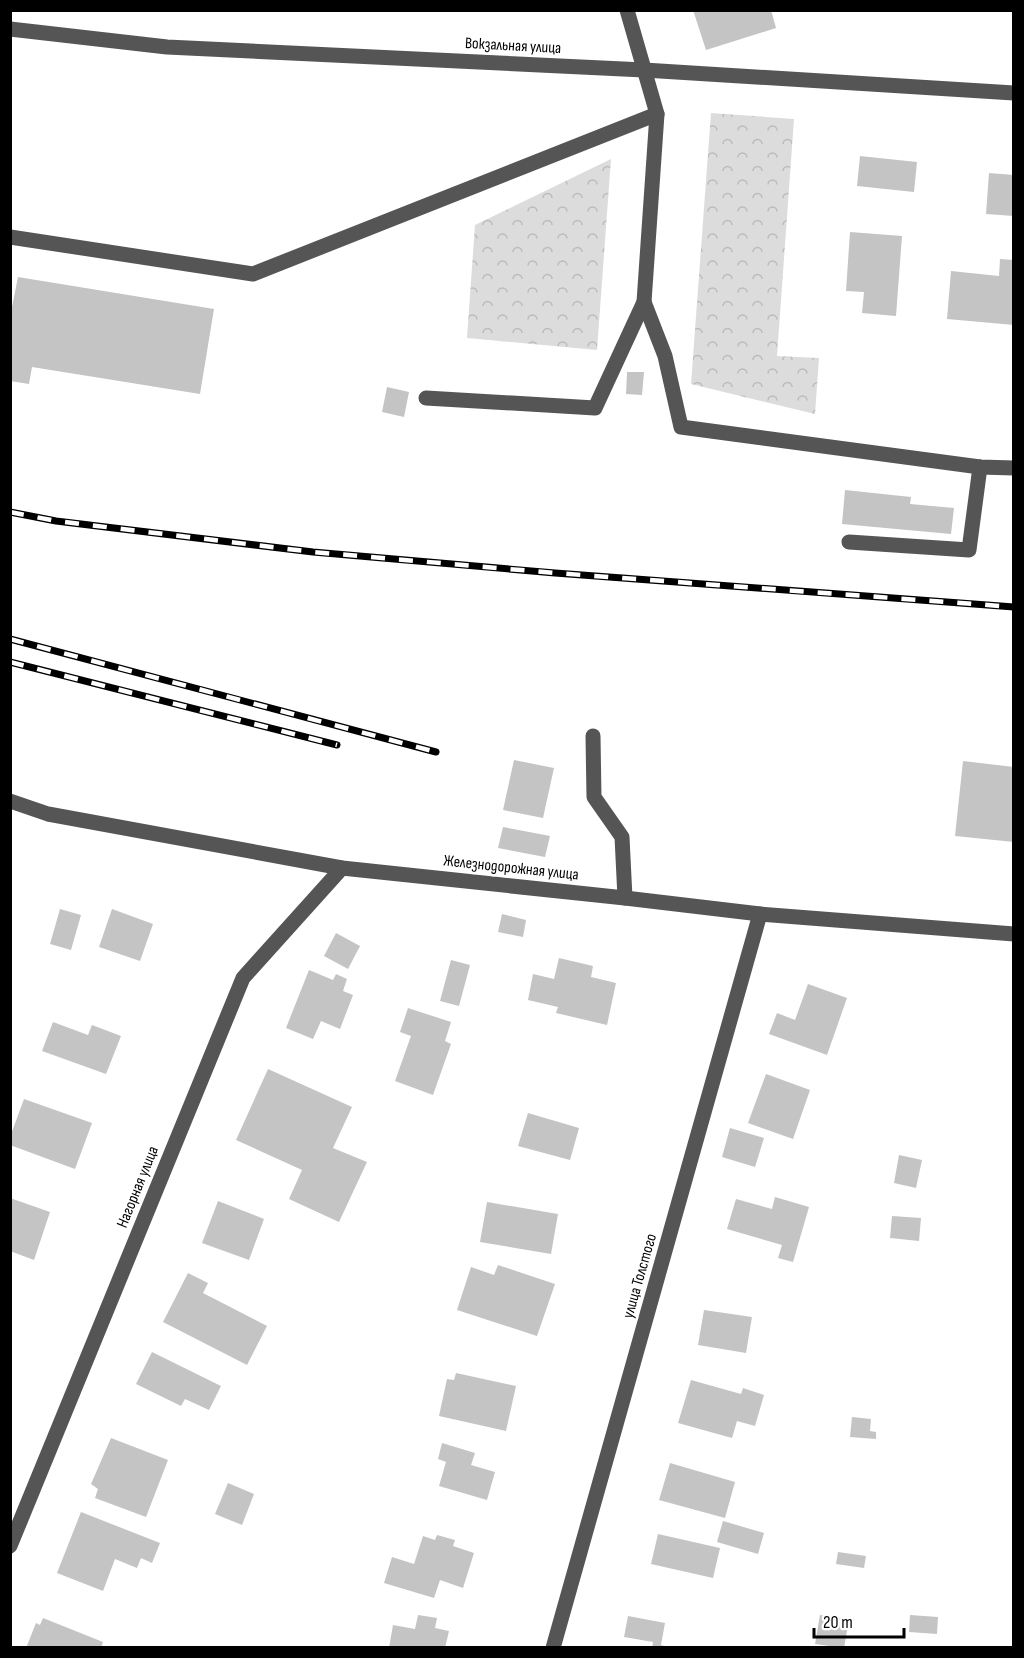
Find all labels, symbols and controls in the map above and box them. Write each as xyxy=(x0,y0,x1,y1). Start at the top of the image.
street label: Вокзальная улица xyxy=(464,34,562,58)
street label: Железнодорожная улица xyxy=(442,851,580,885)
street label: Нагорная улица xyxy=(113,1143,163,1231)
street label: улица Толстого xyxy=(619,1231,661,1321)
scale bar xyxy=(814,1601,904,1639)
text: 20 m xyxy=(823,1612,853,1633)

